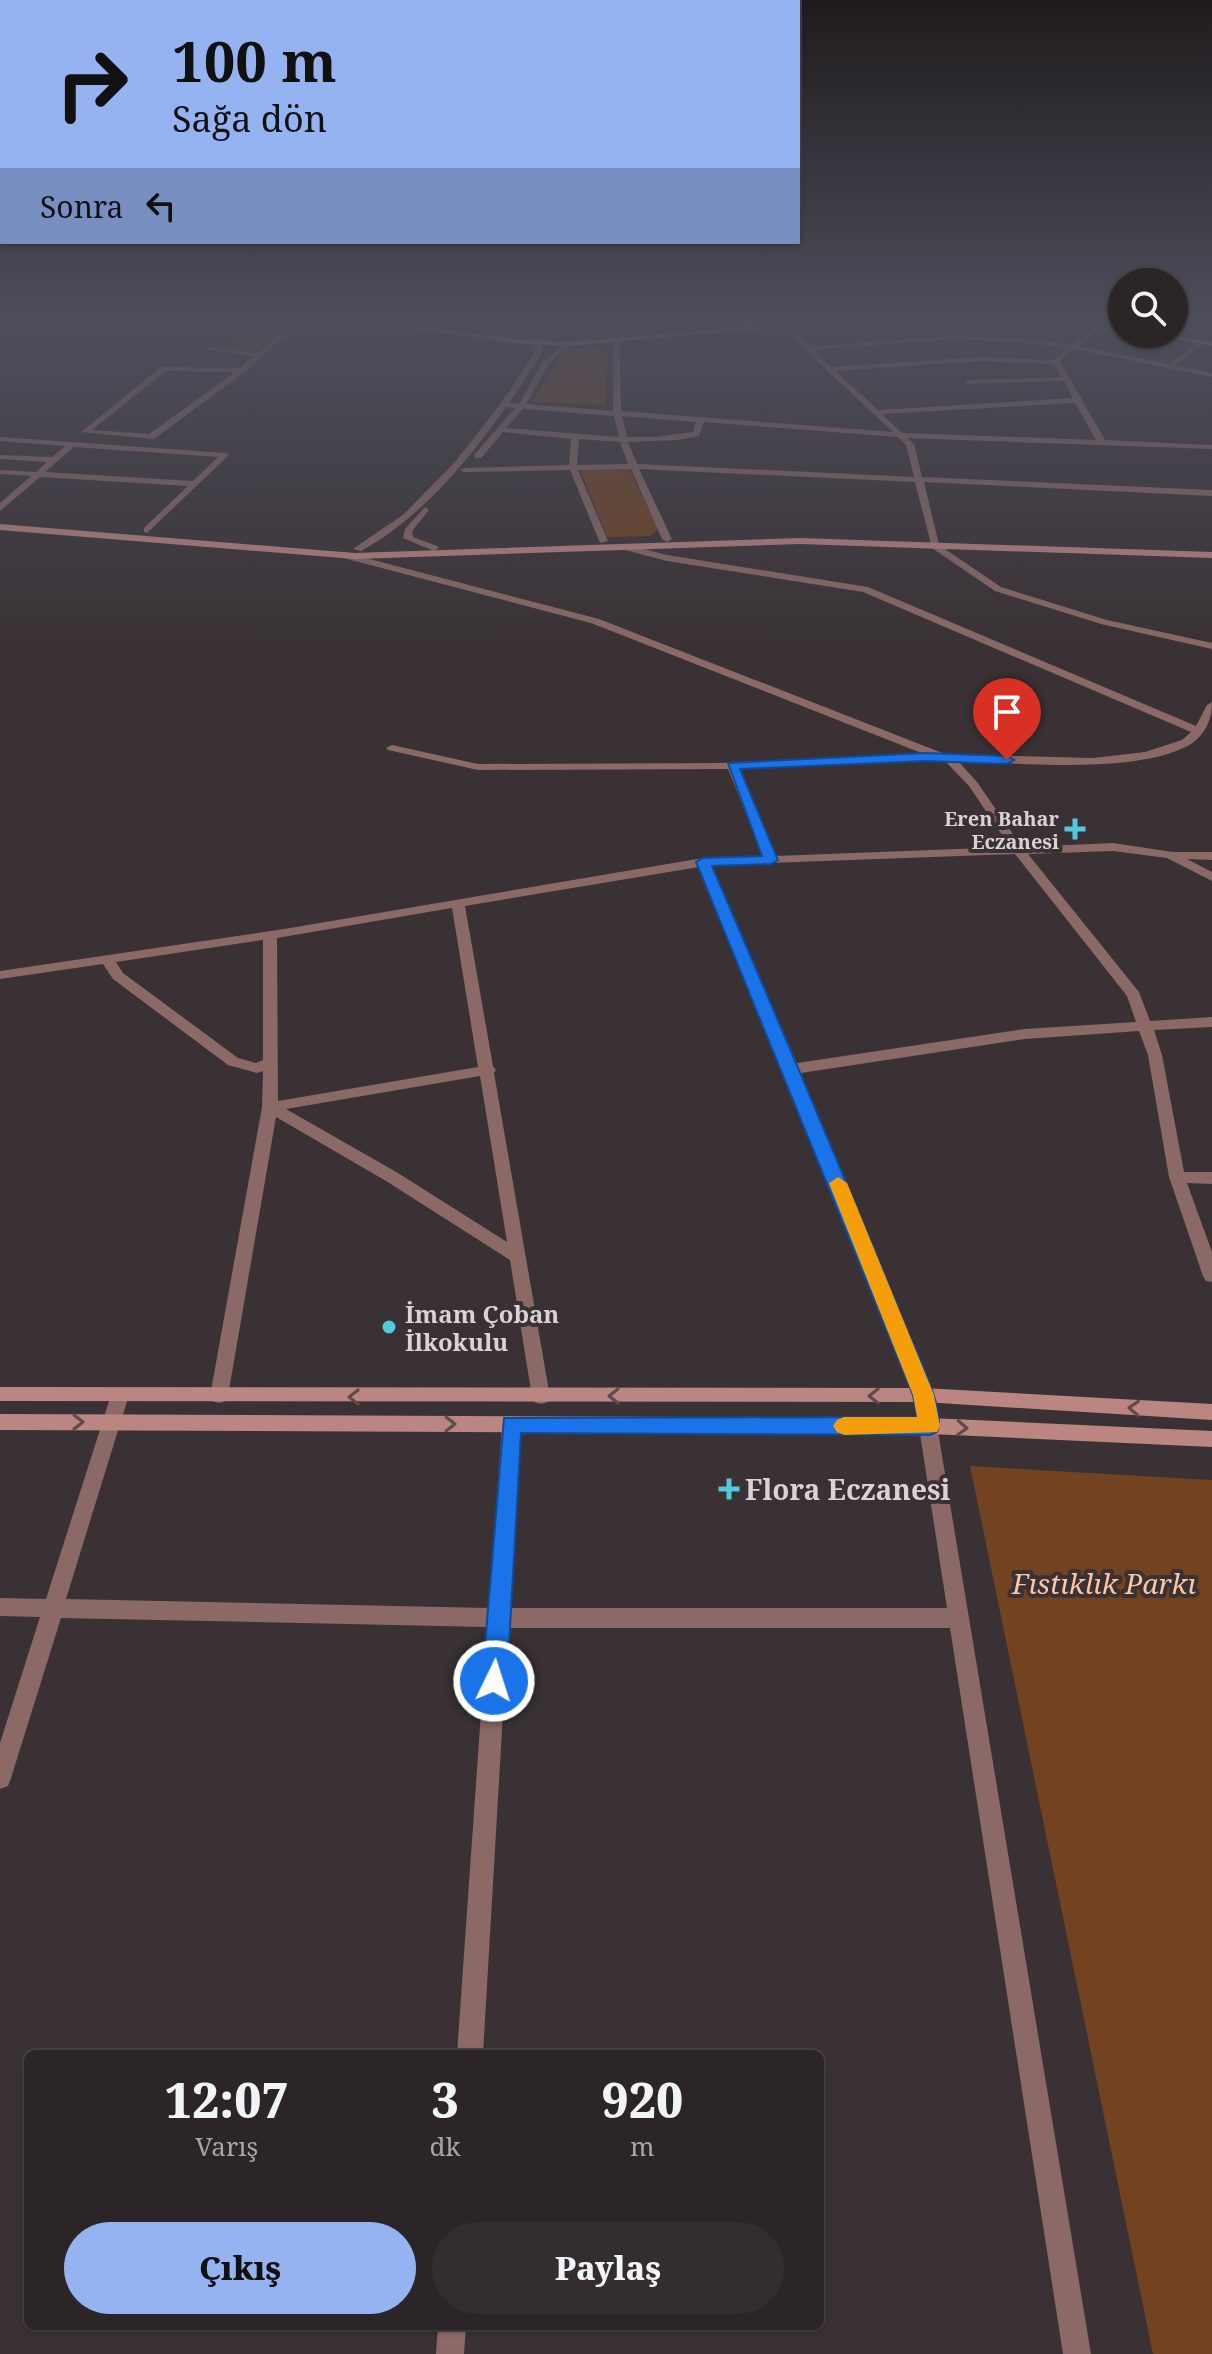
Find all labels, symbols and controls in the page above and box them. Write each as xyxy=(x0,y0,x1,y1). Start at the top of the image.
text: 100 m xyxy=(172,22,337,98)
icon: right xyxy=(40,32,144,136)
text: Sağa dön xyxy=(172,94,327,143)
icon: left xyxy=(139,184,183,228)
text: Sonra xyxy=(40,186,123,227)
map controls xyxy=(1108,268,1188,348)
button: search xyxy=(1108,268,1188,348)
pin xyxy=(973,678,1041,760)
icon: arrive xyxy=(985,690,1029,734)
place label: Eren Bahar Eczanesi xyxy=(944,805,1060,855)
marker: Eren Bahar Eczanesi xyxy=(1066,820,1084,838)
place label: İmam Çoban İlkokulu xyxy=(405,1297,559,1358)
marker: İmam Çoban İlkokulu xyxy=(380,1318,398,1336)
one-way arrow xyxy=(867,1387,880,1404)
one-way arrow xyxy=(347,1388,360,1406)
one-way arrow xyxy=(607,1388,620,1405)
one-way arrow xyxy=(1127,1399,1140,1416)
one-way arrow xyxy=(72,1414,85,1431)
one-way arrow xyxy=(444,1415,457,1433)
one-way arrow xyxy=(956,1419,969,1436)
place label: Flora Eczanesi xyxy=(745,1470,950,1508)
marker: Flora Eczanesi xyxy=(720,1480,738,1498)
park label: Fıstıklık Parkı xyxy=(1011,1564,1197,1602)
position arrow xyxy=(452,1639,536,1723)
text: 12:07 xyxy=(165,2067,289,2132)
text: 3 xyxy=(431,2067,459,2132)
text: 920 xyxy=(601,2067,683,2132)
text: Varış xyxy=(195,2128,258,2164)
text: dk xyxy=(429,2128,461,2164)
text: m xyxy=(630,2128,655,2164)
button: Çıkış xyxy=(64,2222,416,2314)
button: Paylaş xyxy=(432,2222,784,2314)

